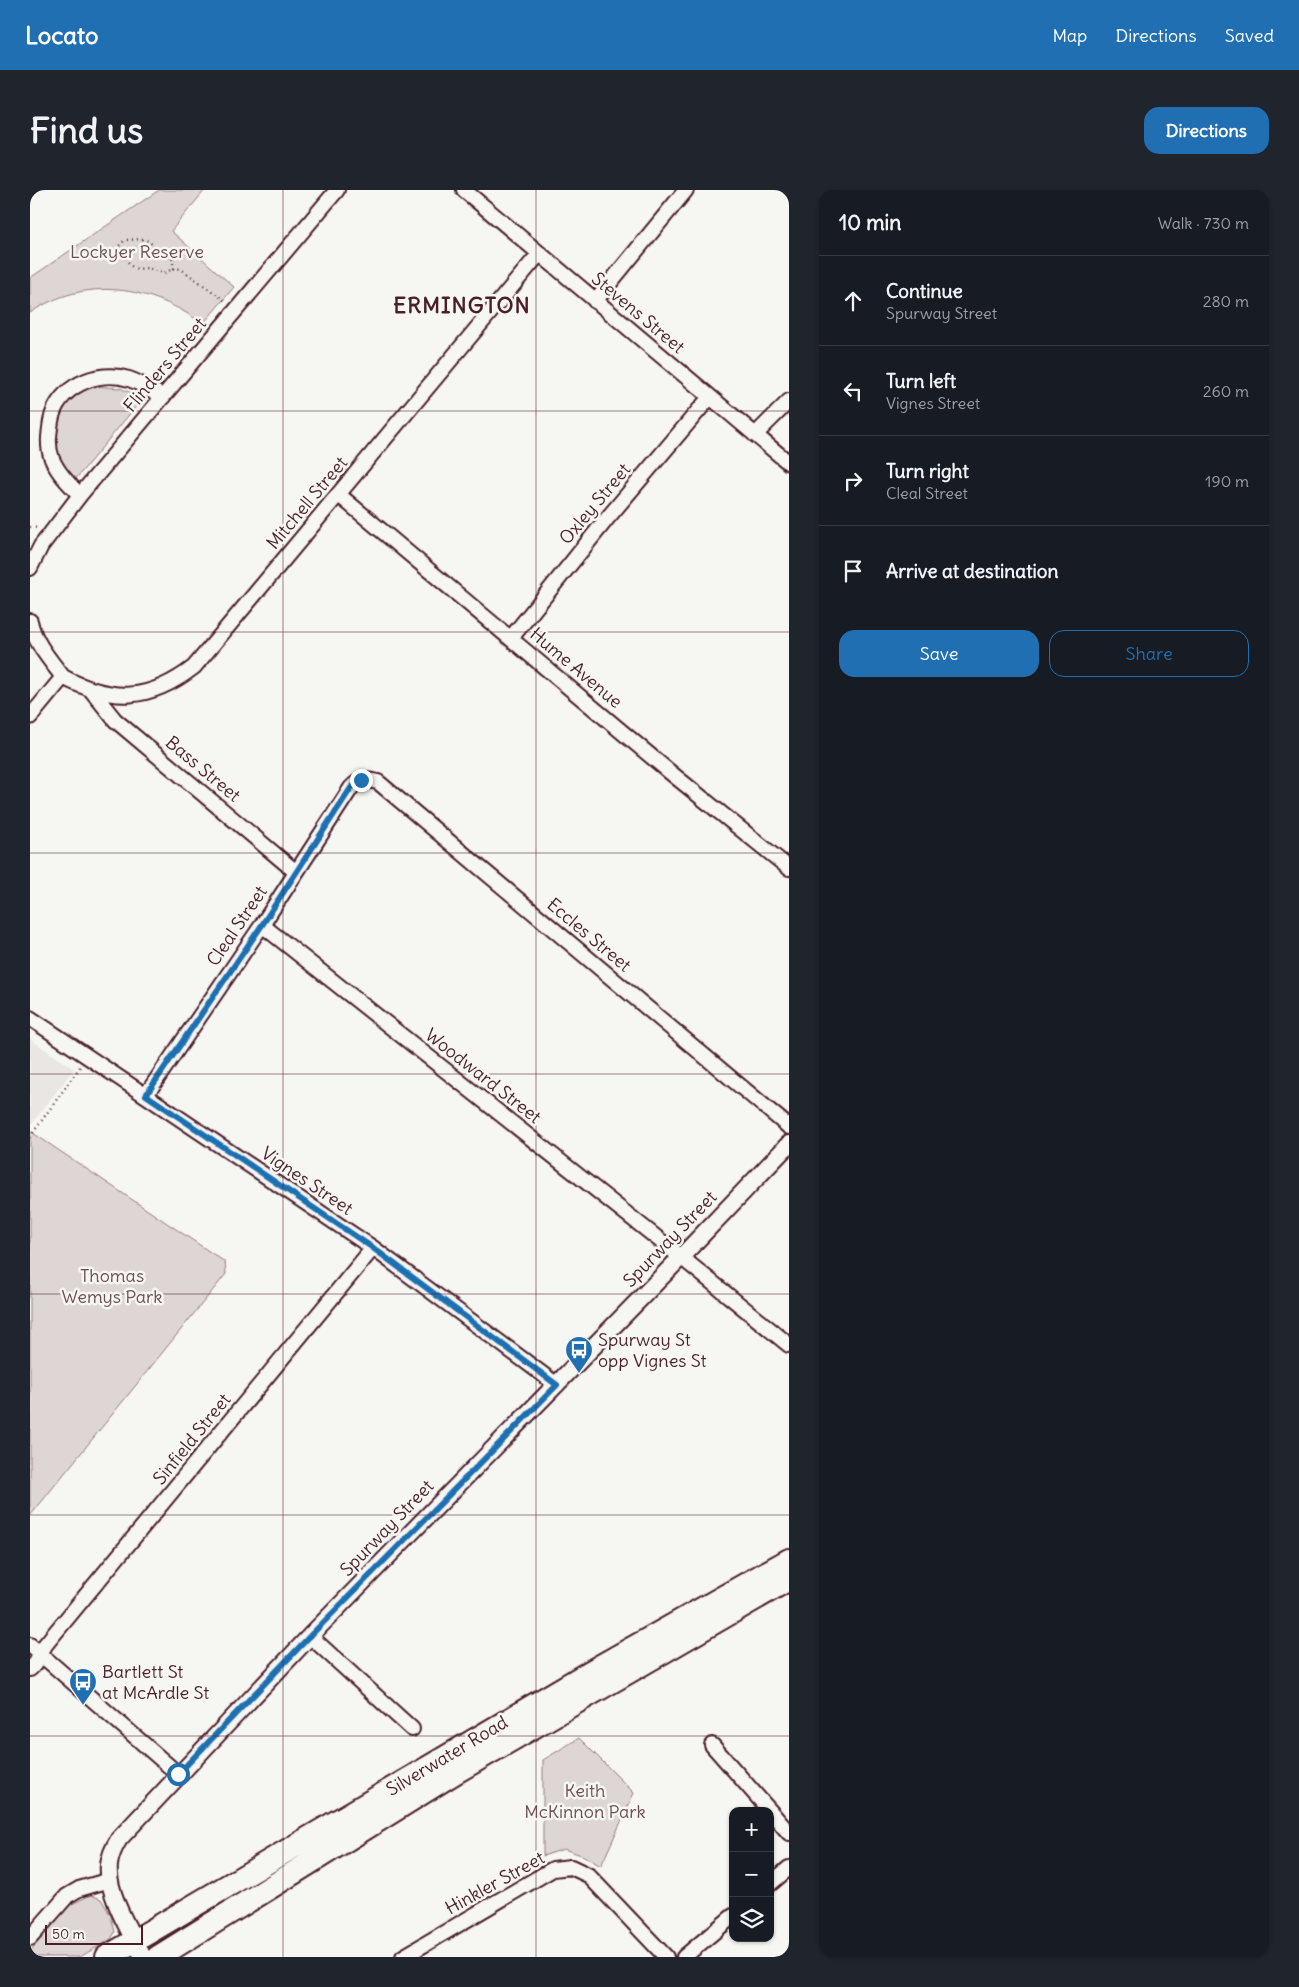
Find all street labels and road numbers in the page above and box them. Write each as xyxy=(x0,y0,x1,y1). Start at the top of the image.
street label: Stevens Street xyxy=(587,267,690,358)
street label: Flinders Street xyxy=(118,313,211,417)
street label: Mitchell Street xyxy=(261,452,352,554)
street label: Oxley Street xyxy=(554,458,635,549)
street label: Hume Avenue xyxy=(525,622,627,713)
street label: Bass Street xyxy=(161,731,245,807)
street label: Cleal Street xyxy=(201,881,272,970)
street label: Eccles Street xyxy=(543,893,636,976)
street label: Woodward Street xyxy=(421,1023,546,1128)
street label: Vignes Street xyxy=(257,1141,358,1220)
street label: Spurway Street xyxy=(618,1186,721,1292)
street label: Sinfield Street xyxy=(148,1388,235,1489)
street label: Spurway Street xyxy=(335,1475,438,1581)
street label: Silverwater Road xyxy=(382,1710,512,1801)
street label: Hinkler Street xyxy=(441,1846,548,1919)

